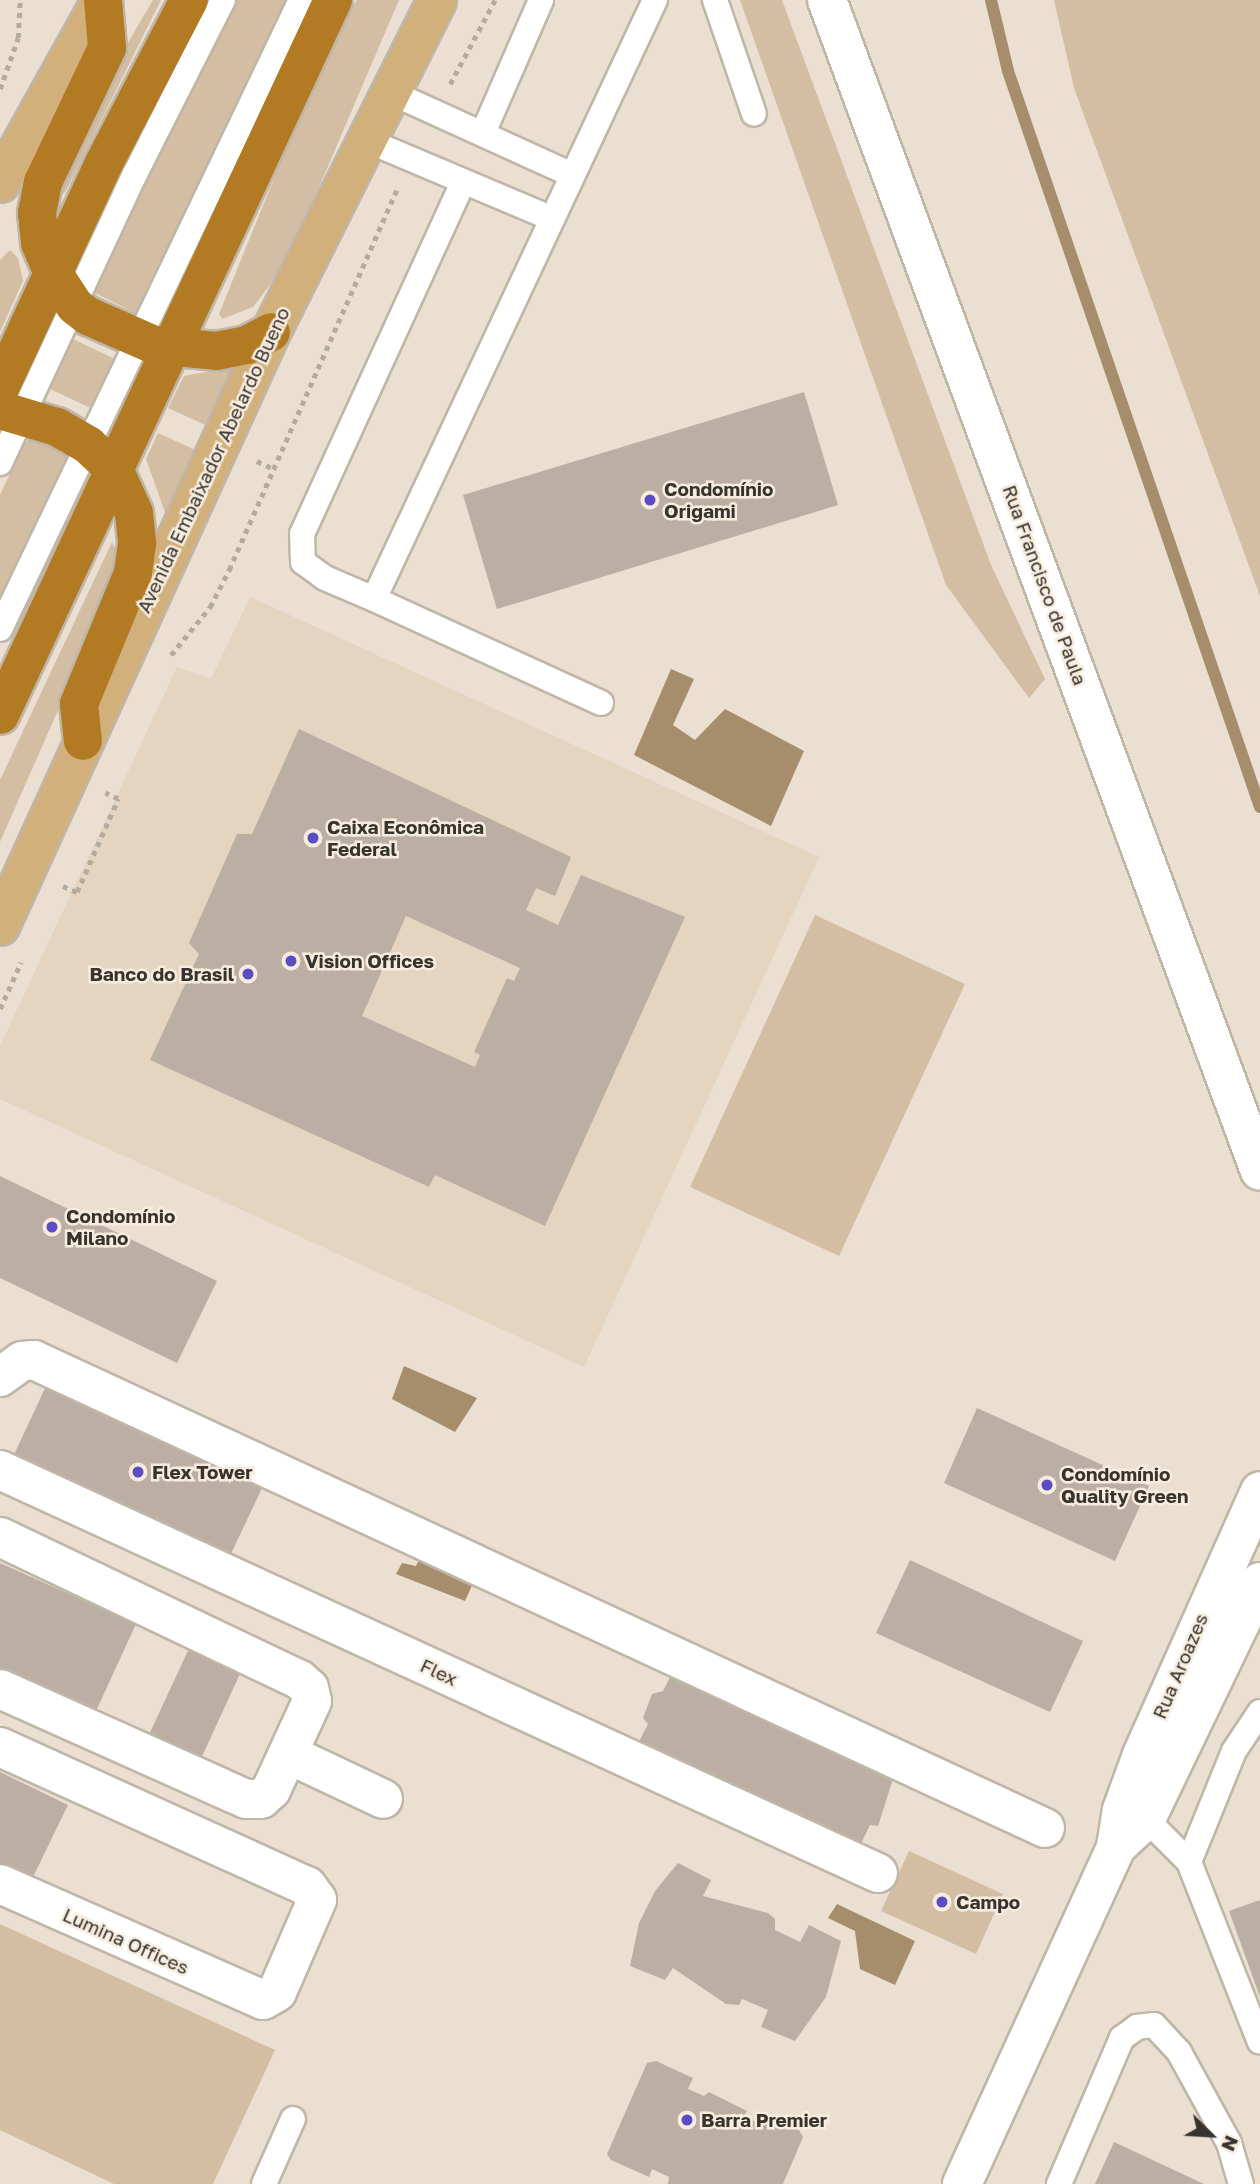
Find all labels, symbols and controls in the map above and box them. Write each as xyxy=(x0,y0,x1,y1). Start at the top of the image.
street label: Avenida Embaixador Abelardo Bueno xyxy=(132,304,294,616)
place label: Condomínio Origami xyxy=(664,478,773,522)
street label: Rua Francisco de Paula xyxy=(998,482,1092,688)
marker: Condomínio Origami xyxy=(642,492,658,508)
place label: Caixa Econômica Federal xyxy=(327,816,484,860)
marker: Caixa Econômica Federal xyxy=(305,830,321,846)
place label: Vision Offices xyxy=(305,950,434,972)
marker: Vision Offices xyxy=(283,953,299,969)
place label: Banco do Brasil xyxy=(89,963,234,985)
marker: Banco do Brasil xyxy=(240,966,256,982)
place label: Condomínio Milano xyxy=(66,1205,175,1249)
marker: Condomínio Milano xyxy=(44,1219,60,1235)
place label: Flex Tower xyxy=(152,1461,253,1483)
place label: Condomínio Quality Green xyxy=(1061,1463,1188,1507)
marker: Flex Tower xyxy=(130,1464,146,1480)
marker: Condomínio Quality Green xyxy=(1039,1477,1055,1493)
street label: Rua Aroazes xyxy=(1148,1610,1212,1722)
street label: Flex xyxy=(417,1654,461,1690)
place label: Campo xyxy=(956,1891,1020,1913)
marker: Campo xyxy=(934,1894,950,1910)
street label: Lumina Offices xyxy=(59,1903,193,1979)
north arrow xyxy=(1176,2100,1246,2170)
place label: Barra Premier xyxy=(701,2109,827,2131)
marker: Barra Premier xyxy=(679,2112,695,2128)
text: N xyxy=(1217,2132,1244,2155)

